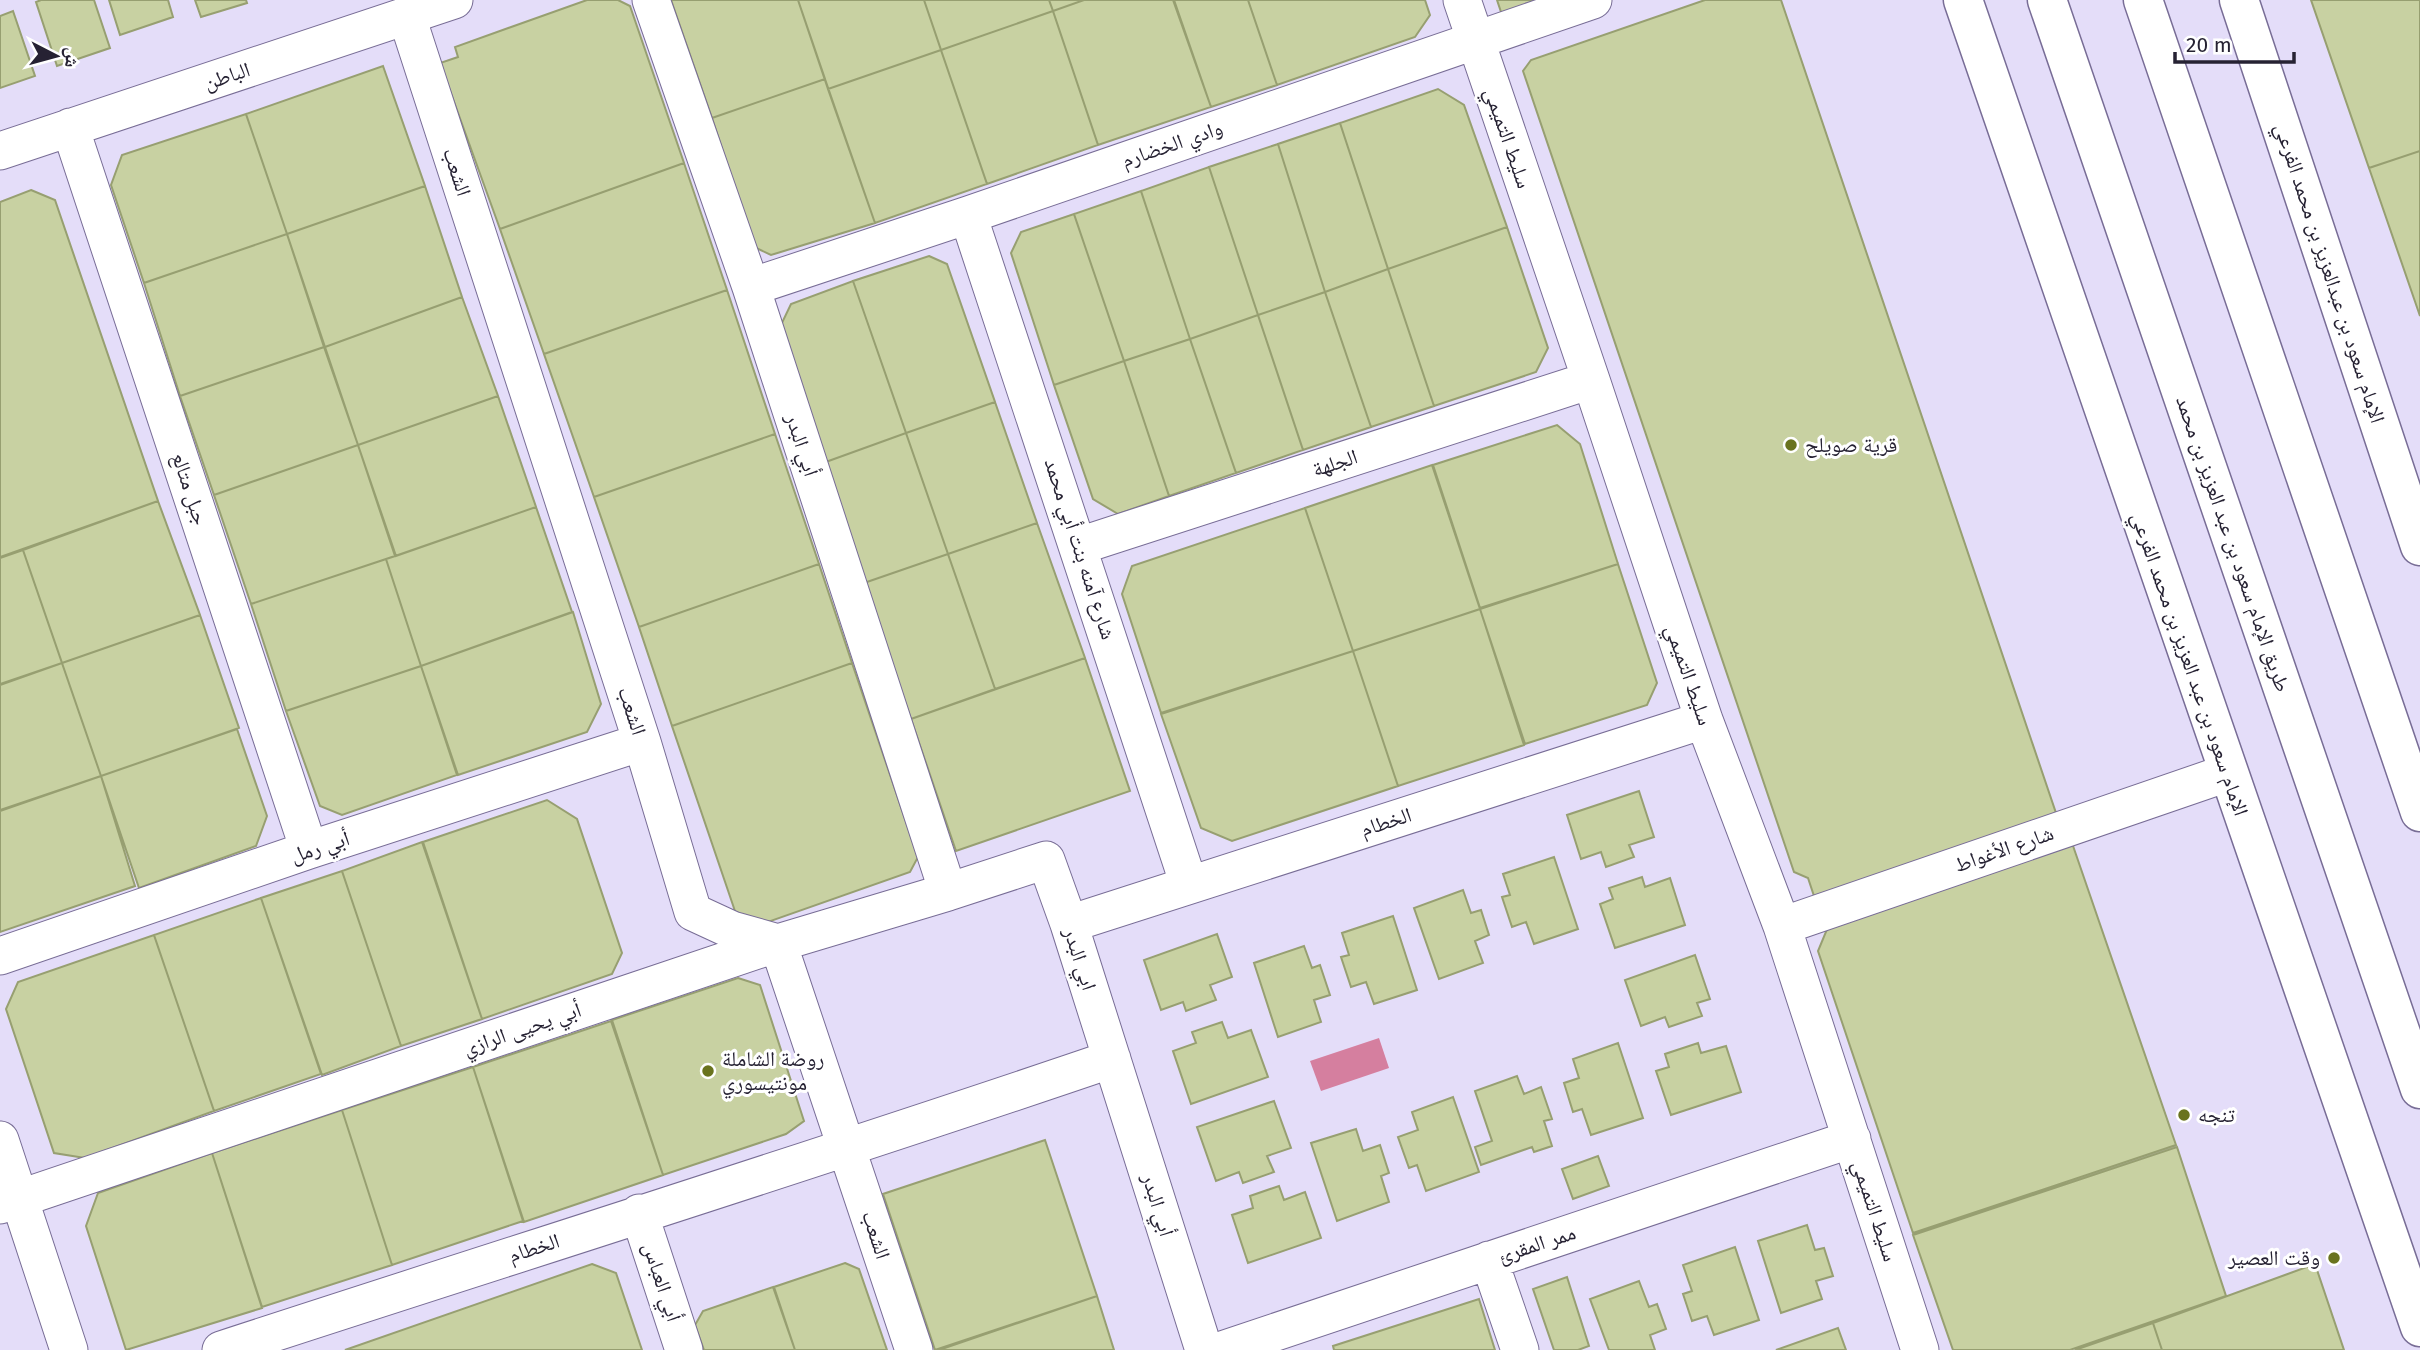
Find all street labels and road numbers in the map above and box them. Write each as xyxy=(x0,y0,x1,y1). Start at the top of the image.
street label: الباطن xyxy=(201,56,253,96)
street label: سليط التميمي xyxy=(1476,84,1537,193)
street label: وادي الخضارم xyxy=(1118,115,1227,177)
street label: الإمام سعود بن عبدالعزيز بن محمد الفرعي xyxy=(2266,120,2391,427)
street label: الشعب xyxy=(437,145,477,199)
street label: طريق الإمام سعود بن عبد العزيز بن محمد xyxy=(2169,393,2296,696)
street label: أبي البدر xyxy=(776,409,824,481)
street label: الجلهة xyxy=(1309,444,1361,482)
street label: جبل متالع xyxy=(166,450,214,528)
street label: شارع آمنه بنت أبي محمد xyxy=(1035,455,1122,644)
street label: الإمام سعود بن عبد العزيز بن محمد الفرعي xyxy=(2123,509,2254,820)
street label: سليط التميمي xyxy=(1657,621,1718,730)
street label: الشعب xyxy=(612,684,652,738)
street label: الخطام xyxy=(1357,802,1415,843)
street label: شارع الأغواط xyxy=(1951,820,2057,878)
street label: أبي رمل xyxy=(287,825,354,872)
street label: ابي البدر xyxy=(1054,923,1102,995)
street label: أبي يحيى الرازي xyxy=(459,997,586,1065)
street label: سليط التميمي xyxy=(1843,1157,1904,1266)
street label: أبي البدر xyxy=(1133,1169,1180,1241)
street label: الشعب xyxy=(856,1208,896,1262)
street label: ممر المقرئ xyxy=(1495,1219,1579,1269)
street label: الخطام xyxy=(505,1228,563,1269)
street label: أبي العباس xyxy=(634,1239,687,1326)

